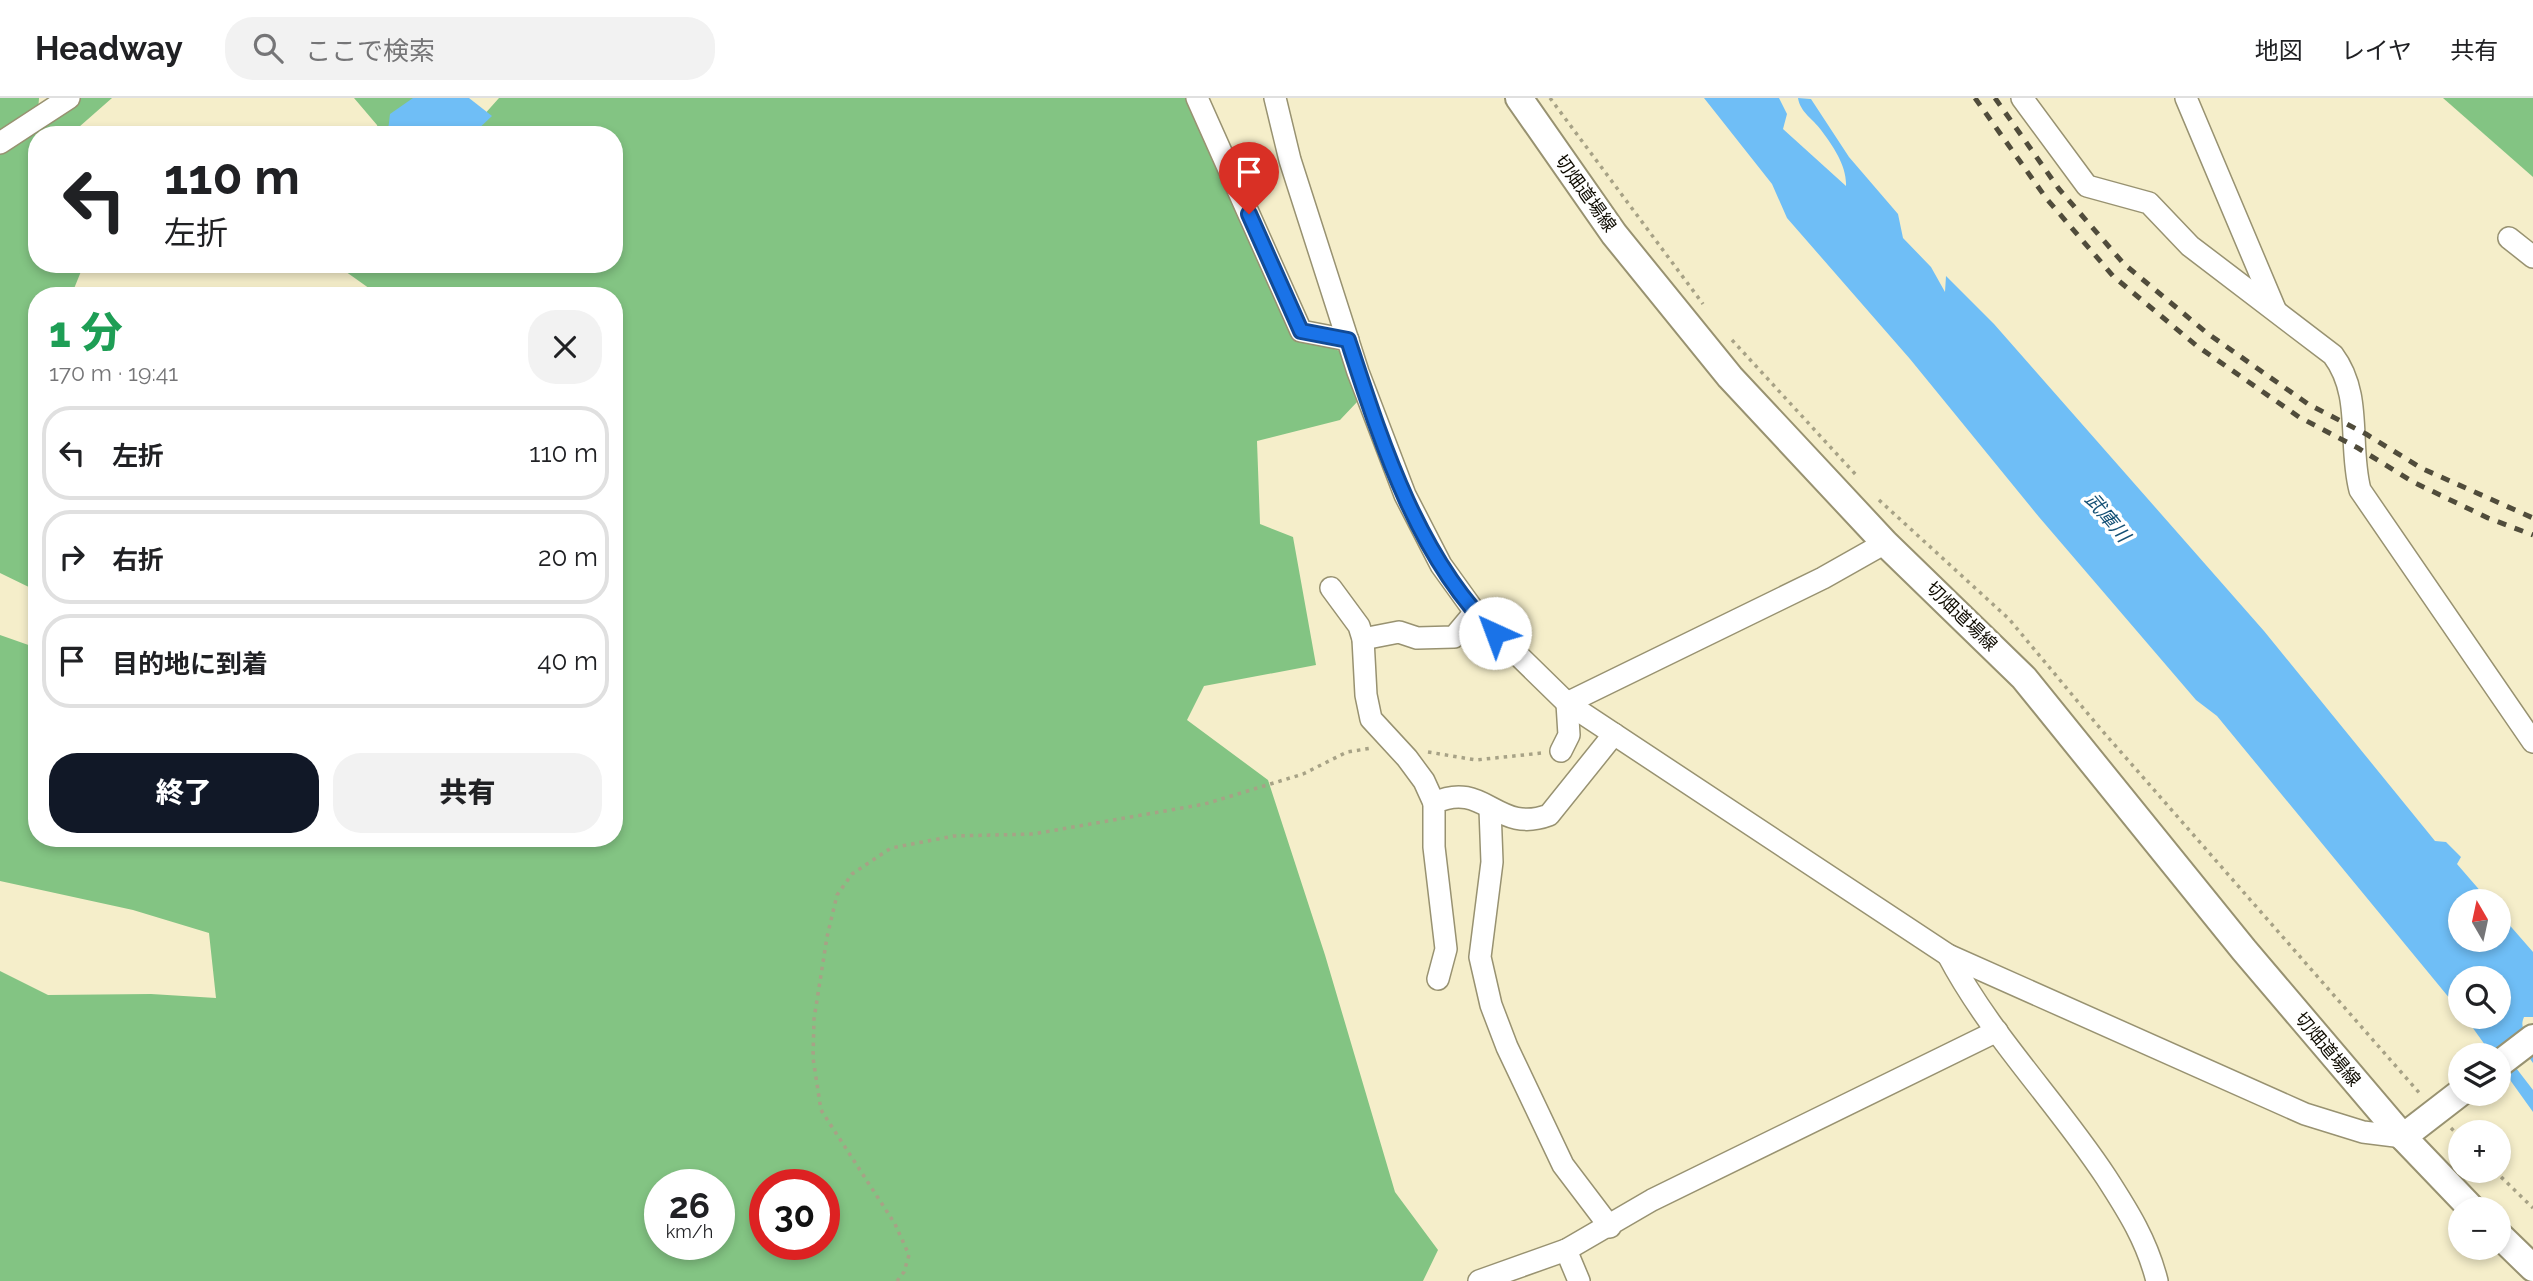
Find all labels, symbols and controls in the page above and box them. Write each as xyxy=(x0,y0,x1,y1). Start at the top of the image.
search box xyxy=(225,17,715,80)
text: Headway xyxy=(35,29,183,68)
icon: search xyxy=(249,29,287,67)
text: ここで検索 xyxy=(305,36,435,66)
text: 地図 xyxy=(2255,36,2303,65)
text: レイヤ xyxy=(2341,36,2412,65)
text: 共有 xyxy=(2450,36,2498,65)
pin xyxy=(1219,142,1279,214)
text: 110 m xyxy=(164,148,300,205)
street label: 切畑道場線 xyxy=(1551,150,1621,236)
icon: arrive xyxy=(1230,153,1268,191)
icon: left xyxy=(49,154,140,245)
text: 左折 xyxy=(164,214,228,251)
text: 1 分 xyxy=(49,308,123,357)
button: close xyxy=(528,310,602,384)
text: 170 m · 19:41 xyxy=(49,359,178,386)
icon: left xyxy=(53,434,91,472)
text: 110 m xyxy=(529,438,598,468)
text: 左折 xyxy=(112,441,164,471)
water label: 武庫川 xyxy=(2081,488,2136,547)
icon: right xyxy=(53,538,91,576)
text: 20 m xyxy=(538,542,598,572)
text: 右折 xyxy=(112,545,164,575)
street label: 切畑道場線 xyxy=(1922,577,2002,655)
position arrow xyxy=(1458,596,1532,670)
icon: arrive xyxy=(53,642,91,680)
text: 40 m xyxy=(537,646,598,676)
text: 目的地に到着 xyxy=(112,649,268,679)
button: 終了 xyxy=(49,753,319,833)
button: 共有 xyxy=(333,753,602,833)
north arrow xyxy=(2448,889,2511,952)
map controls xyxy=(2448,889,2511,1260)
button: search xyxy=(2448,966,2511,1029)
street label: 切畑道場線 xyxy=(2291,1008,2365,1090)
button: layers xyxy=(2448,1043,2511,1106)
button: + xyxy=(2448,1120,2511,1183)
speed limit sign: 30 xyxy=(749,1169,840,1260)
text: 26 xyxy=(669,1185,710,1226)
button: − xyxy=(2448,1197,2511,1260)
text: km/h xyxy=(666,1221,713,1242)

